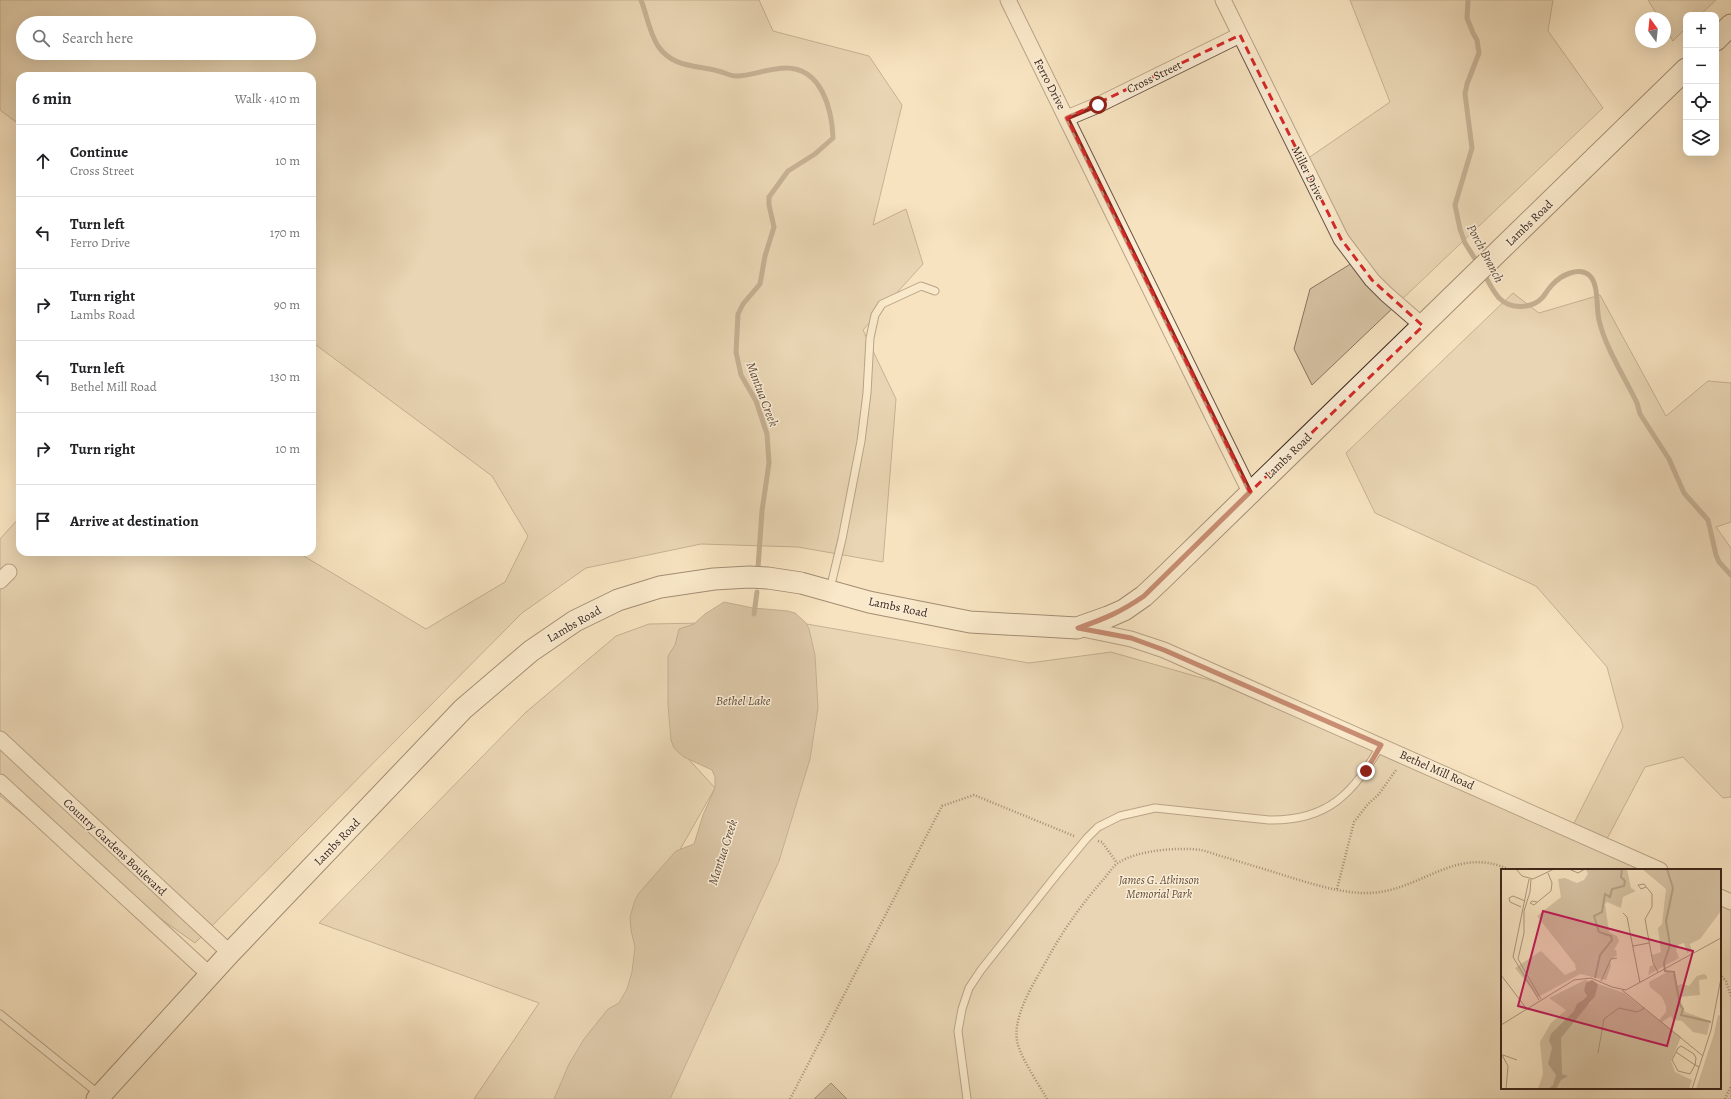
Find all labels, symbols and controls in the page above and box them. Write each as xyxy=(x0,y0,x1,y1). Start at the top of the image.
north arrow xyxy=(1635,12,1671,48)
map controls xyxy=(1683,12,1719,156)
button: + xyxy=(1683,12,1719,48)
search box xyxy=(16,16,316,60)
icon: search xyxy=(30,27,52,49)
text: Search here xyxy=(62,28,133,48)
button: − xyxy=(1683,48,1719,84)
street label: Ferro Drive xyxy=(1030,56,1070,112)
street label: Cross Street xyxy=(1124,57,1184,97)
button: locate xyxy=(1683,84,1719,120)
text: 6 min xyxy=(32,87,72,110)
text: Walk · 410 m xyxy=(235,90,300,107)
route start xyxy=(1089,96,1107,114)
button: layers xyxy=(1683,120,1719,156)
text: Continue xyxy=(70,142,128,162)
street label: Miller Drive xyxy=(1288,143,1328,203)
icon: ahead xyxy=(32,150,54,172)
text: 10 m xyxy=(275,152,300,169)
text: Cross Street xyxy=(70,162,134,179)
street label: Lambs Road xyxy=(1502,196,1557,250)
text: Turn left xyxy=(70,214,125,234)
water label: Porch Branch xyxy=(1463,221,1508,285)
icon: left xyxy=(32,222,54,244)
text: 170 m xyxy=(270,224,300,241)
text: Ferro Drive xyxy=(70,234,130,251)
text: Turn right xyxy=(70,286,135,306)
icon: right xyxy=(32,294,54,316)
text: 90 m xyxy=(274,296,300,313)
text: Lambs Road xyxy=(70,306,135,323)
text: Turn left xyxy=(70,358,125,378)
water label: Mantua Creek xyxy=(742,359,783,429)
icon: left xyxy=(32,366,54,388)
text: 130 m xyxy=(270,368,300,385)
text: Bethel Mill Road xyxy=(70,378,157,395)
street label: Lambs Road xyxy=(1261,429,1316,483)
icon: right xyxy=(32,438,54,460)
text: Turn right xyxy=(70,439,135,459)
text: 10 m xyxy=(275,440,300,457)
icon: arrive xyxy=(32,510,54,532)
text: Arrive at destination xyxy=(70,511,199,531)
street label: Lambs Road xyxy=(867,593,930,621)
street label: Lambs Road xyxy=(544,602,604,646)
water label: Bethel Lake xyxy=(716,692,771,709)
street label: Bethel Mill Road xyxy=(1397,746,1477,794)
route end xyxy=(1357,762,1375,780)
street label: Country Gardens Boulevard xyxy=(60,795,171,900)
street label: Lambs Road xyxy=(310,814,364,869)
water label: Mantua Creek xyxy=(704,817,741,887)
inset map xyxy=(1501,869,1721,1089)
park label: James G. Atkinson Memorial Park xyxy=(1118,872,1199,902)

